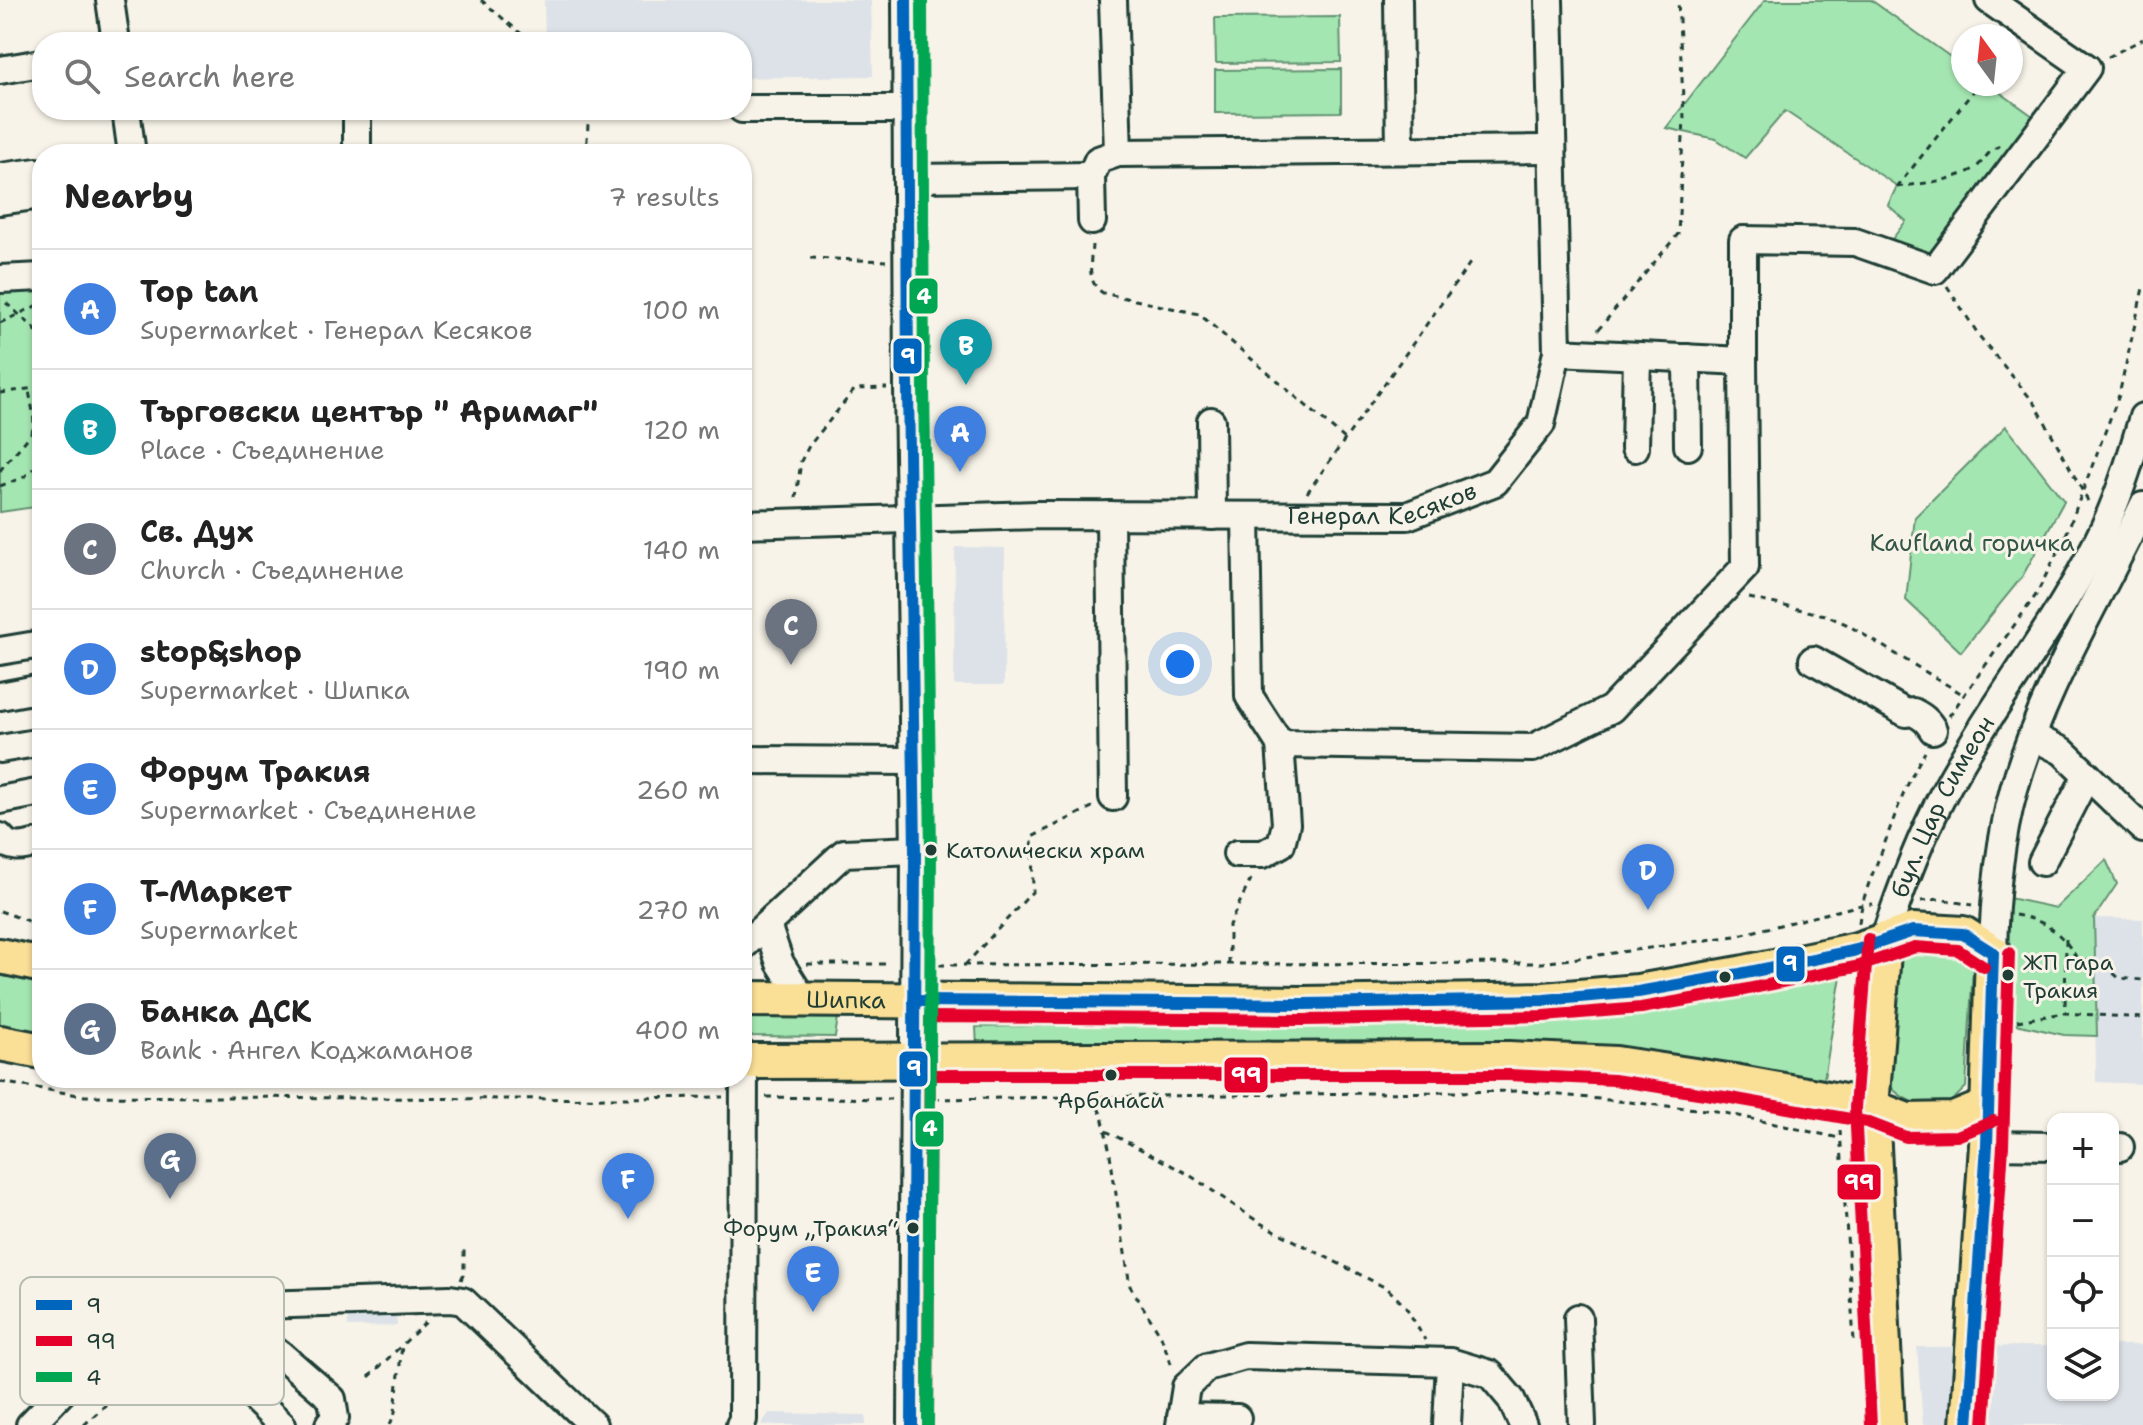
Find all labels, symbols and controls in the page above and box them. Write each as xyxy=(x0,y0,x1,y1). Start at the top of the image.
north arrow xyxy=(1951,24,2023,96)
search box xyxy=(32,32,752,120)
icon: search xyxy=(60,54,104,98)
text: Search here xyxy=(124,56,295,97)
text: Nearby xyxy=(64,173,194,219)
text: 7 results xyxy=(608,179,720,214)
text: Top tan xyxy=(140,271,258,312)
line badge: 4 xyxy=(908,277,939,315)
text: 4 xyxy=(916,282,932,311)
text: A xyxy=(80,292,100,327)
text: 100 m xyxy=(642,292,720,327)
text: Supermarket · Генерал Кесяков xyxy=(140,312,533,347)
pin: B xyxy=(940,319,992,385)
line badge: 9 xyxy=(892,337,923,375)
text: 9 xyxy=(900,342,916,371)
text: Търговски център " Аримаг" xyxy=(140,391,598,432)
pin: A xyxy=(934,406,986,472)
text: B xyxy=(82,412,98,447)
text: 120 m xyxy=(644,412,720,447)
text: Place · Съединение xyxy=(140,432,385,467)
street label: Генерал Кесяков xyxy=(1287,475,1481,532)
text: Св. Дух xyxy=(140,511,254,552)
park label: Kaufland горичка xyxy=(1869,527,2075,559)
text: C xyxy=(82,532,98,567)
text: 140 m xyxy=(643,532,720,567)
text: Church · Съединение xyxy=(140,552,405,587)
pin: C xyxy=(765,599,817,665)
text: stop&shop xyxy=(140,631,302,672)
your location xyxy=(1160,644,1200,684)
text: D xyxy=(81,652,99,687)
text: 190 m xyxy=(643,652,720,687)
text: Supermarket · Шипка xyxy=(140,672,410,707)
street label: бул. Цар Симеон xyxy=(1884,710,2002,902)
text: Форум Тракия xyxy=(140,751,371,792)
text: E xyxy=(81,772,99,807)
text: 260 m xyxy=(636,772,720,807)
text: Supermarket · Съединение xyxy=(140,792,477,827)
place label: Католически храм xyxy=(946,836,1145,865)
marker: Католически храм xyxy=(923,842,939,858)
pin: D xyxy=(1622,844,1674,910)
text: Т-Маркет xyxy=(140,871,292,912)
text: F xyxy=(82,892,98,927)
text: 270 m xyxy=(637,892,720,927)
text: Supermarket xyxy=(140,912,298,947)
line badge: 9 xyxy=(1775,945,1806,983)
place label: ЖП гара Тракия xyxy=(2023,948,2114,1005)
text: 9 xyxy=(1782,949,1798,978)
marker: ЖП гара Тракия xyxy=(2000,967,2016,983)
unlabelled marker xyxy=(1717,969,1733,985)
street label: Шипка xyxy=(806,984,886,1016)
text: Банка ДСК xyxy=(140,991,311,1032)
text: G xyxy=(80,1012,100,1047)
text: 400 m xyxy=(635,1012,720,1047)
text: Bank · Ангел Коджаманов xyxy=(140,1032,473,1067)
line badge: 9 xyxy=(898,1050,929,1088)
text: 9 xyxy=(906,1054,922,1083)
line badge: 99 xyxy=(1223,1056,1269,1094)
text: 99 xyxy=(1231,1061,1261,1090)
marker: Арбанаси xyxy=(1103,1067,1119,1083)
place label: Арбанаси xyxy=(1058,1086,1164,1115)
line badge: 4 xyxy=(914,1110,945,1148)
map controls xyxy=(2047,1113,2119,1401)
button: + xyxy=(2047,1113,2119,1185)
text: 4 xyxy=(922,1114,938,1143)
pin: G xyxy=(144,1133,196,1199)
pin: F xyxy=(602,1153,654,1219)
line badge: 99 xyxy=(1836,1163,1882,1201)
text: 99 xyxy=(1844,1168,1874,1197)
button: − xyxy=(2047,1185,2119,1257)
place label: Форум „Тракия“ xyxy=(723,1214,898,1243)
marker: Форум „Тракия“ xyxy=(905,1220,921,1236)
pin: E xyxy=(787,1246,839,1312)
button: locate xyxy=(2047,1257,2119,1329)
legend xyxy=(20,1277,284,1405)
text: 9 xyxy=(86,1291,101,1320)
text: 99 xyxy=(86,1327,116,1356)
button: layers xyxy=(2047,1329,2119,1401)
text: 4 xyxy=(86,1363,101,1392)

